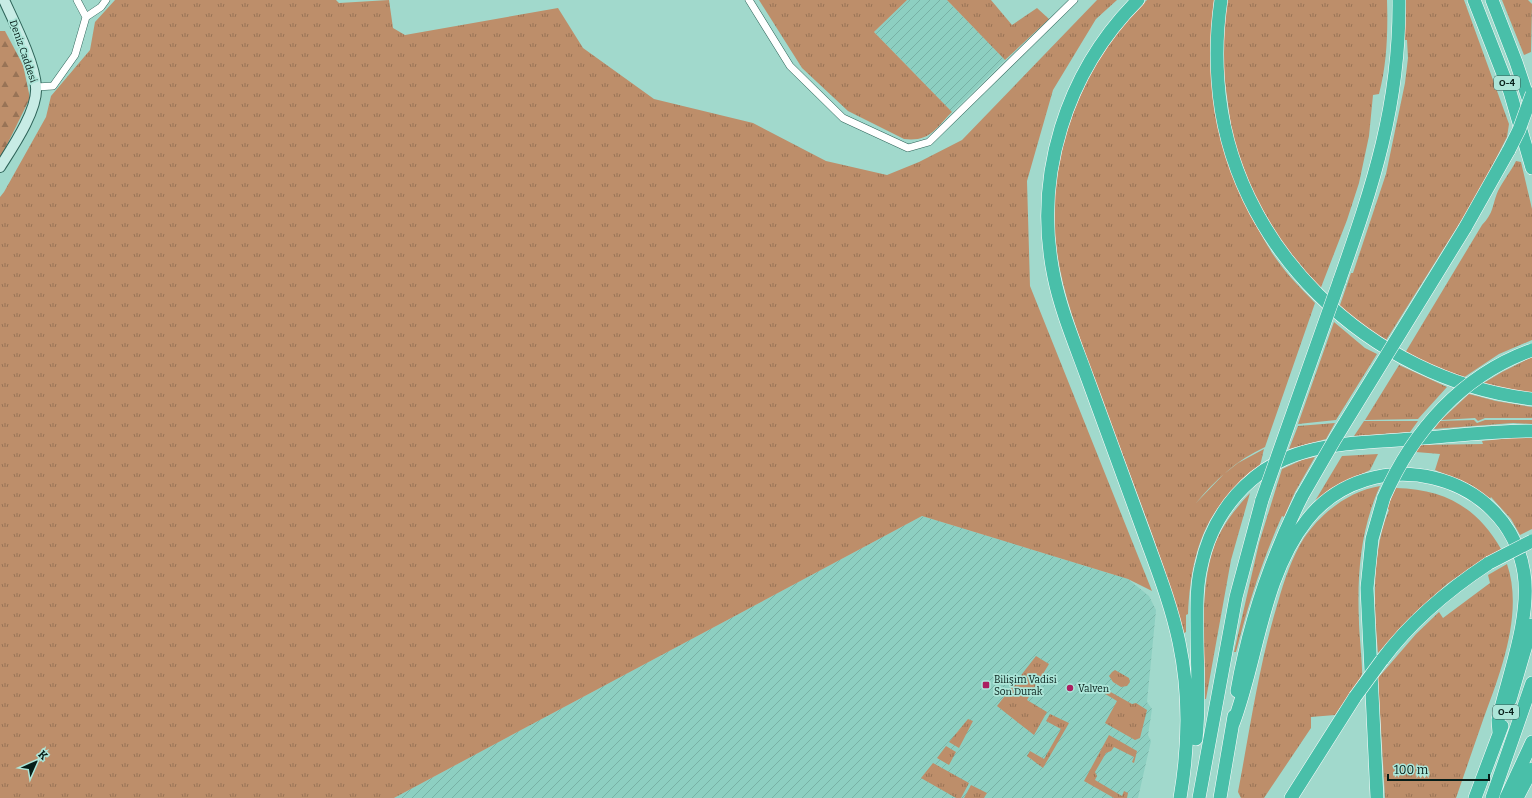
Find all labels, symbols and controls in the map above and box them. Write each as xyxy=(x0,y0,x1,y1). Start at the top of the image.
street label: Deniz Caddesi xyxy=(7,18,39,84)
road number: O-4 xyxy=(1494,76,1520,90)
place label: Bilişim Vadisi Son Durak xyxy=(994,674,1057,698)
marker: Bilişim Vadisi Son Durak xyxy=(981,680,991,690)
marker: Valven xyxy=(1065,683,1075,693)
place label: Valven xyxy=(1078,683,1110,695)
road number: O-4 xyxy=(1493,705,1519,719)
north arrow xyxy=(16,742,56,782)
text: K xyxy=(35,748,50,763)
scale bar xyxy=(1388,756,1489,782)
text: 100 m xyxy=(1394,763,1429,777)

